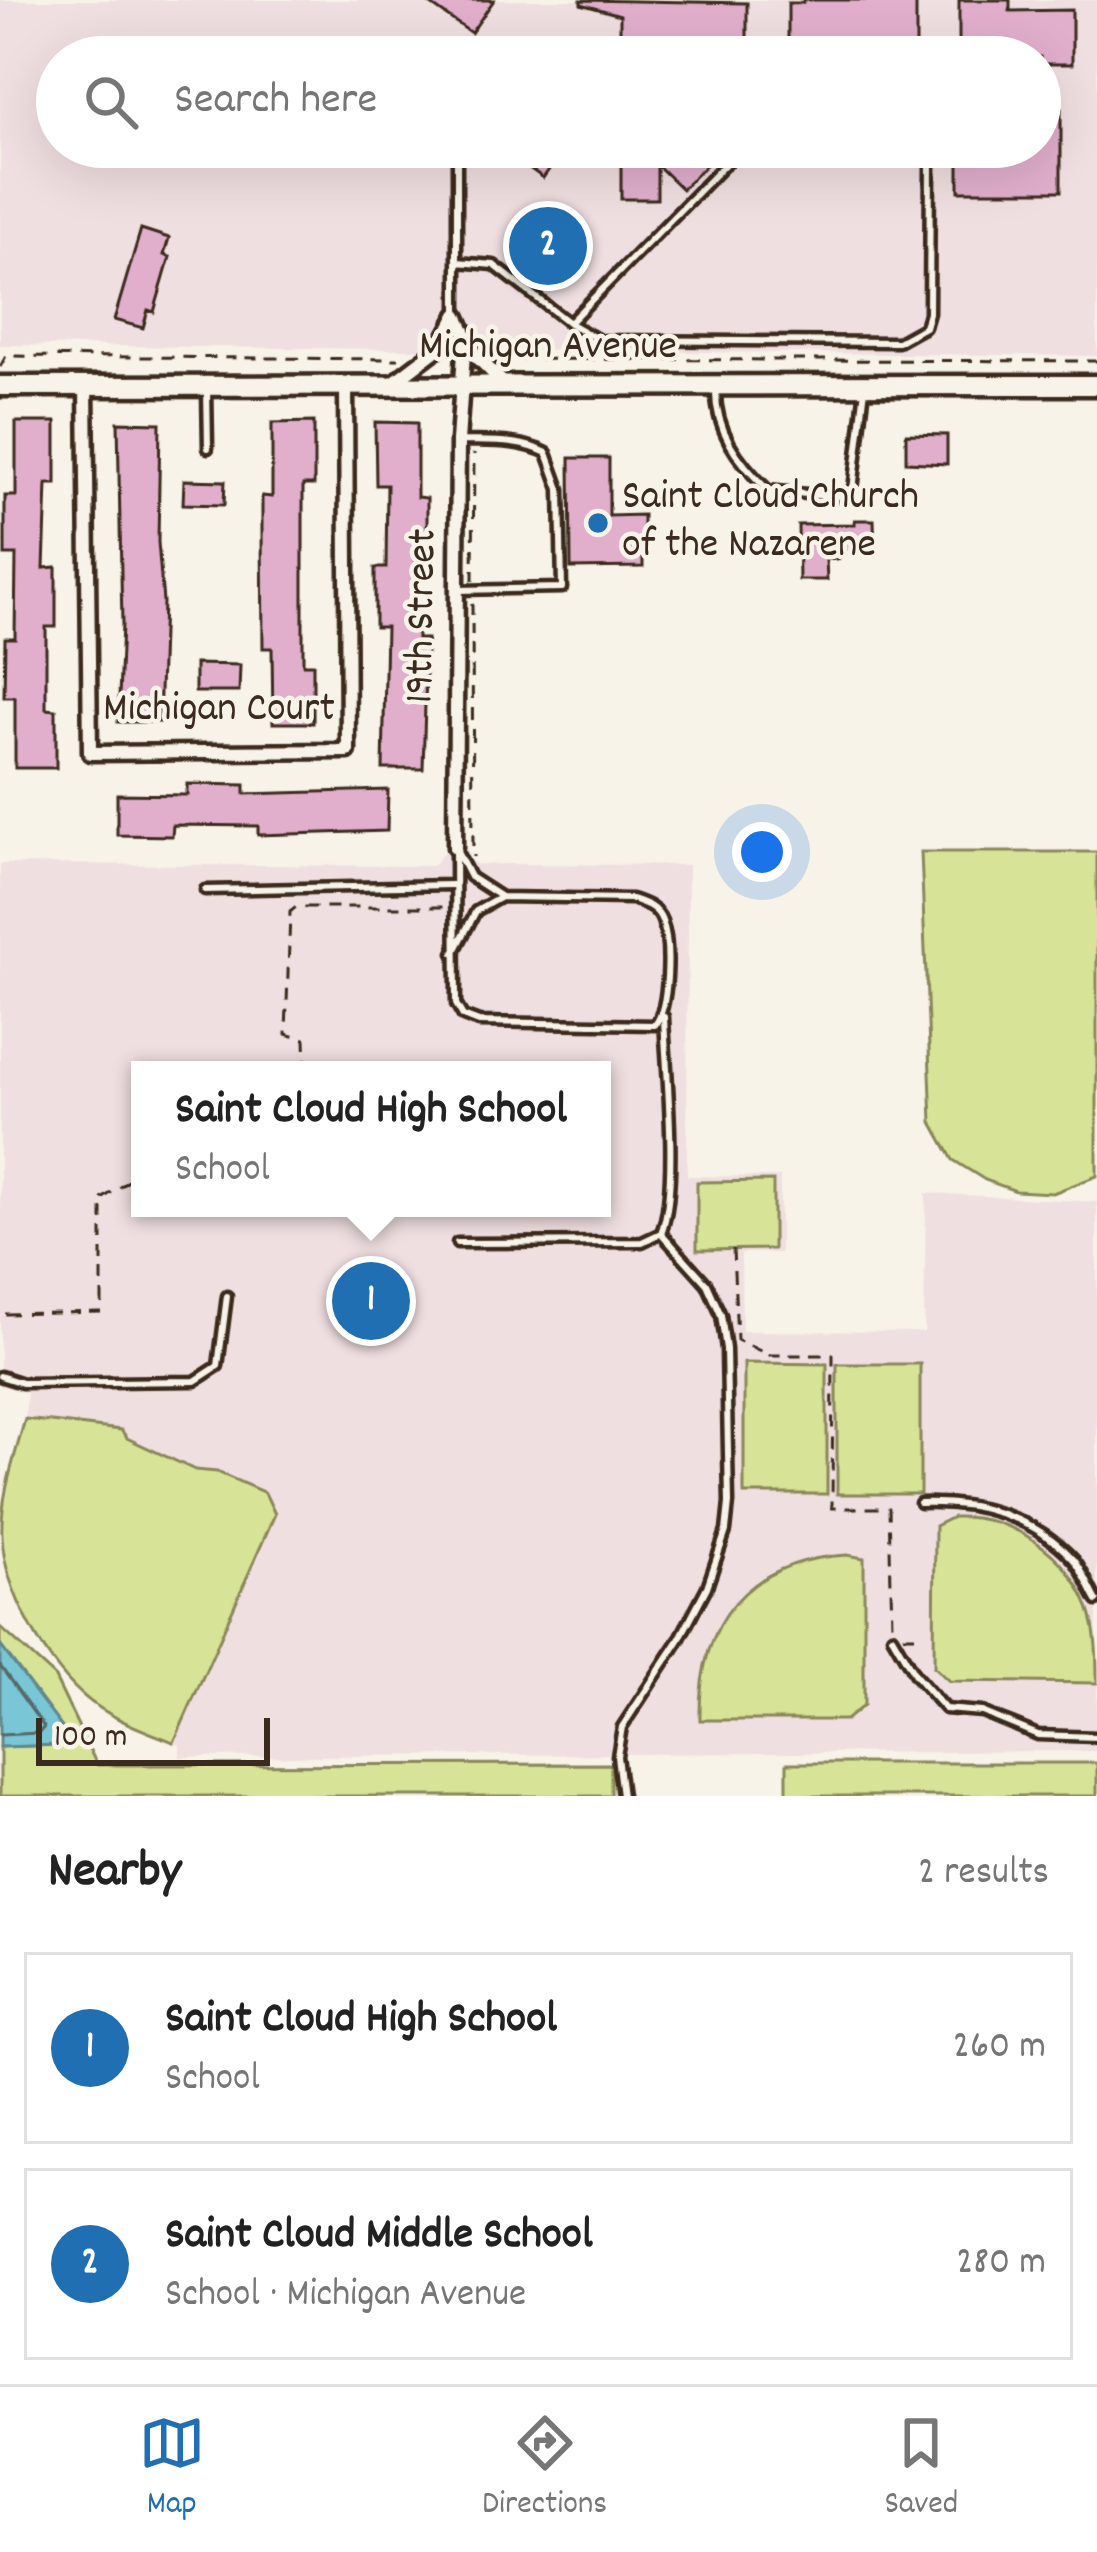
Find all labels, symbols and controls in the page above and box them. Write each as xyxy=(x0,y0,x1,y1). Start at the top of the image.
search box xyxy=(36,36,1061,168)
icon: search xyxy=(78,69,144,135)
text: Search here xyxy=(174,70,377,134)
pin: 2 xyxy=(509,201,587,291)
street label: Michigan Avenue xyxy=(419,319,677,379)
place label: Saint Cloud Church of the Nazarene xyxy=(622,469,919,577)
marker: Saint Cloud Church of the Nazarene xyxy=(585,510,611,536)
street label: 19th Street xyxy=(392,528,456,704)
street label: Michigan Court xyxy=(103,681,335,741)
your location xyxy=(732,822,792,882)
popup xyxy=(131,1061,611,1217)
text: Saint Cloud High School xyxy=(175,1080,567,1144)
text: School xyxy=(175,1144,270,1199)
pin: 1 xyxy=(332,1256,410,1346)
scale bar xyxy=(36,1712,270,1765)
text: 100 m xyxy=(54,1715,127,1762)
text: Nearby xyxy=(48,1838,181,1910)
text: 2 results xyxy=(918,1847,1049,1902)
text: Saint Cloud High School xyxy=(165,1989,557,2053)
text: 1 xyxy=(86,2021,94,2076)
text: 260 m xyxy=(953,2021,1046,2076)
text: School xyxy=(165,2053,260,2108)
text: Saint Cloud Middle School xyxy=(165,2205,593,2269)
text: 2 xyxy=(81,2237,99,2292)
text: 280 m xyxy=(956,2237,1046,2292)
text: School · Michigan Avenue xyxy=(165,2269,526,2324)
tab: Map xyxy=(139,2410,205,2529)
tab: Directions xyxy=(482,2410,607,2529)
tab: Saved xyxy=(885,2410,958,2529)

